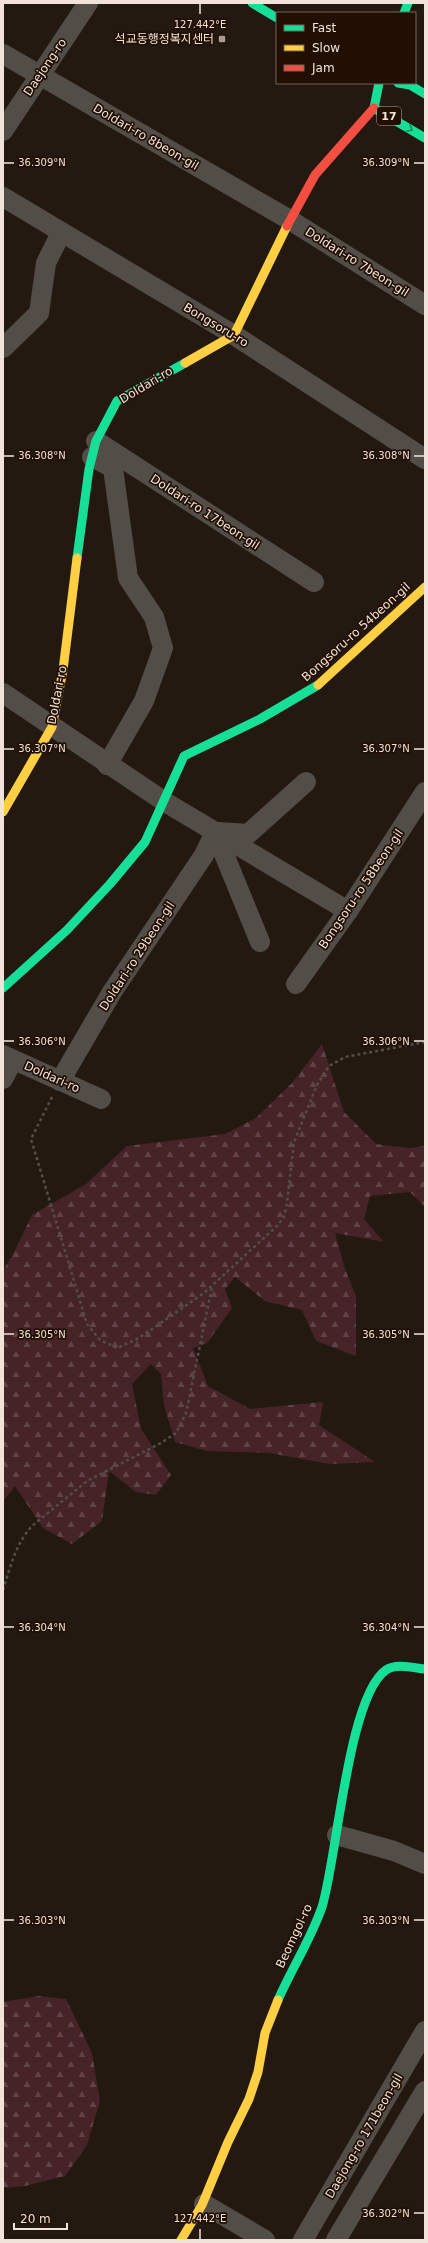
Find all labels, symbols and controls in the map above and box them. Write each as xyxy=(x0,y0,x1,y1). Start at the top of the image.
legend xyxy=(276,12,416,84)
text: 127.442°E xyxy=(174,19,226,30)
text: Fast xyxy=(312,21,336,35)
place label: 석교동행정복지센터 xyxy=(115,32,214,46)
marker: 석교동행정복지센터 xyxy=(217,34,227,44)
street label: Daejong-ro xyxy=(21,36,69,98)
text: Slow xyxy=(312,41,340,55)
text: Jam xyxy=(311,61,335,75)
street label: Doldari-ro 8beon-gil xyxy=(91,101,201,173)
road number: 17 xyxy=(377,107,401,125)
one-way arrow xyxy=(406,125,413,132)
text: 36.309°N xyxy=(18,157,66,168)
text: 36.309°N xyxy=(362,157,410,168)
street label: Doldari-ro 7beon-gil xyxy=(303,224,411,300)
street label: Bongsoru-ro xyxy=(181,300,251,350)
street label: Doldari-ro xyxy=(117,364,175,406)
text: 36.308°N xyxy=(18,450,66,461)
text: 36.308°N xyxy=(362,450,410,461)
street label: Doldari-ro 17beon-gil xyxy=(148,472,262,552)
street label: Bongsoru-ro 54beon-gil xyxy=(299,580,413,684)
street label: Doldari-ro xyxy=(44,664,70,726)
text: 36.307°N xyxy=(18,743,66,754)
text: 36.307°N xyxy=(362,743,410,754)
street label: Bongsoru-ro 58beon-gil xyxy=(316,827,406,951)
street label: Doldari-ro 29beon-gil xyxy=(97,899,177,1013)
text: 36.306°N xyxy=(18,1036,66,1047)
text: 36.306°N xyxy=(362,1036,410,1047)
street label: Doldari-ro xyxy=(22,1059,82,1095)
text: 36.305°N xyxy=(18,1329,66,1340)
text: 36.305°N xyxy=(362,1329,410,1340)
text: 36.304°N xyxy=(18,1622,66,1633)
text: 36.304°N xyxy=(362,1622,410,1633)
street label: Beomgol-ro xyxy=(273,1902,315,1970)
text: 36.303°N xyxy=(18,1915,66,1926)
text: 36.303°N xyxy=(362,1915,410,1926)
street label: Daejong-ro 171beon-gil xyxy=(323,2071,405,2201)
scale bar xyxy=(14,2205,67,2231)
text: 36.302°N xyxy=(362,2208,410,2219)
text: 20 m xyxy=(20,2212,51,2226)
text: 127.442°E xyxy=(174,2213,226,2224)

